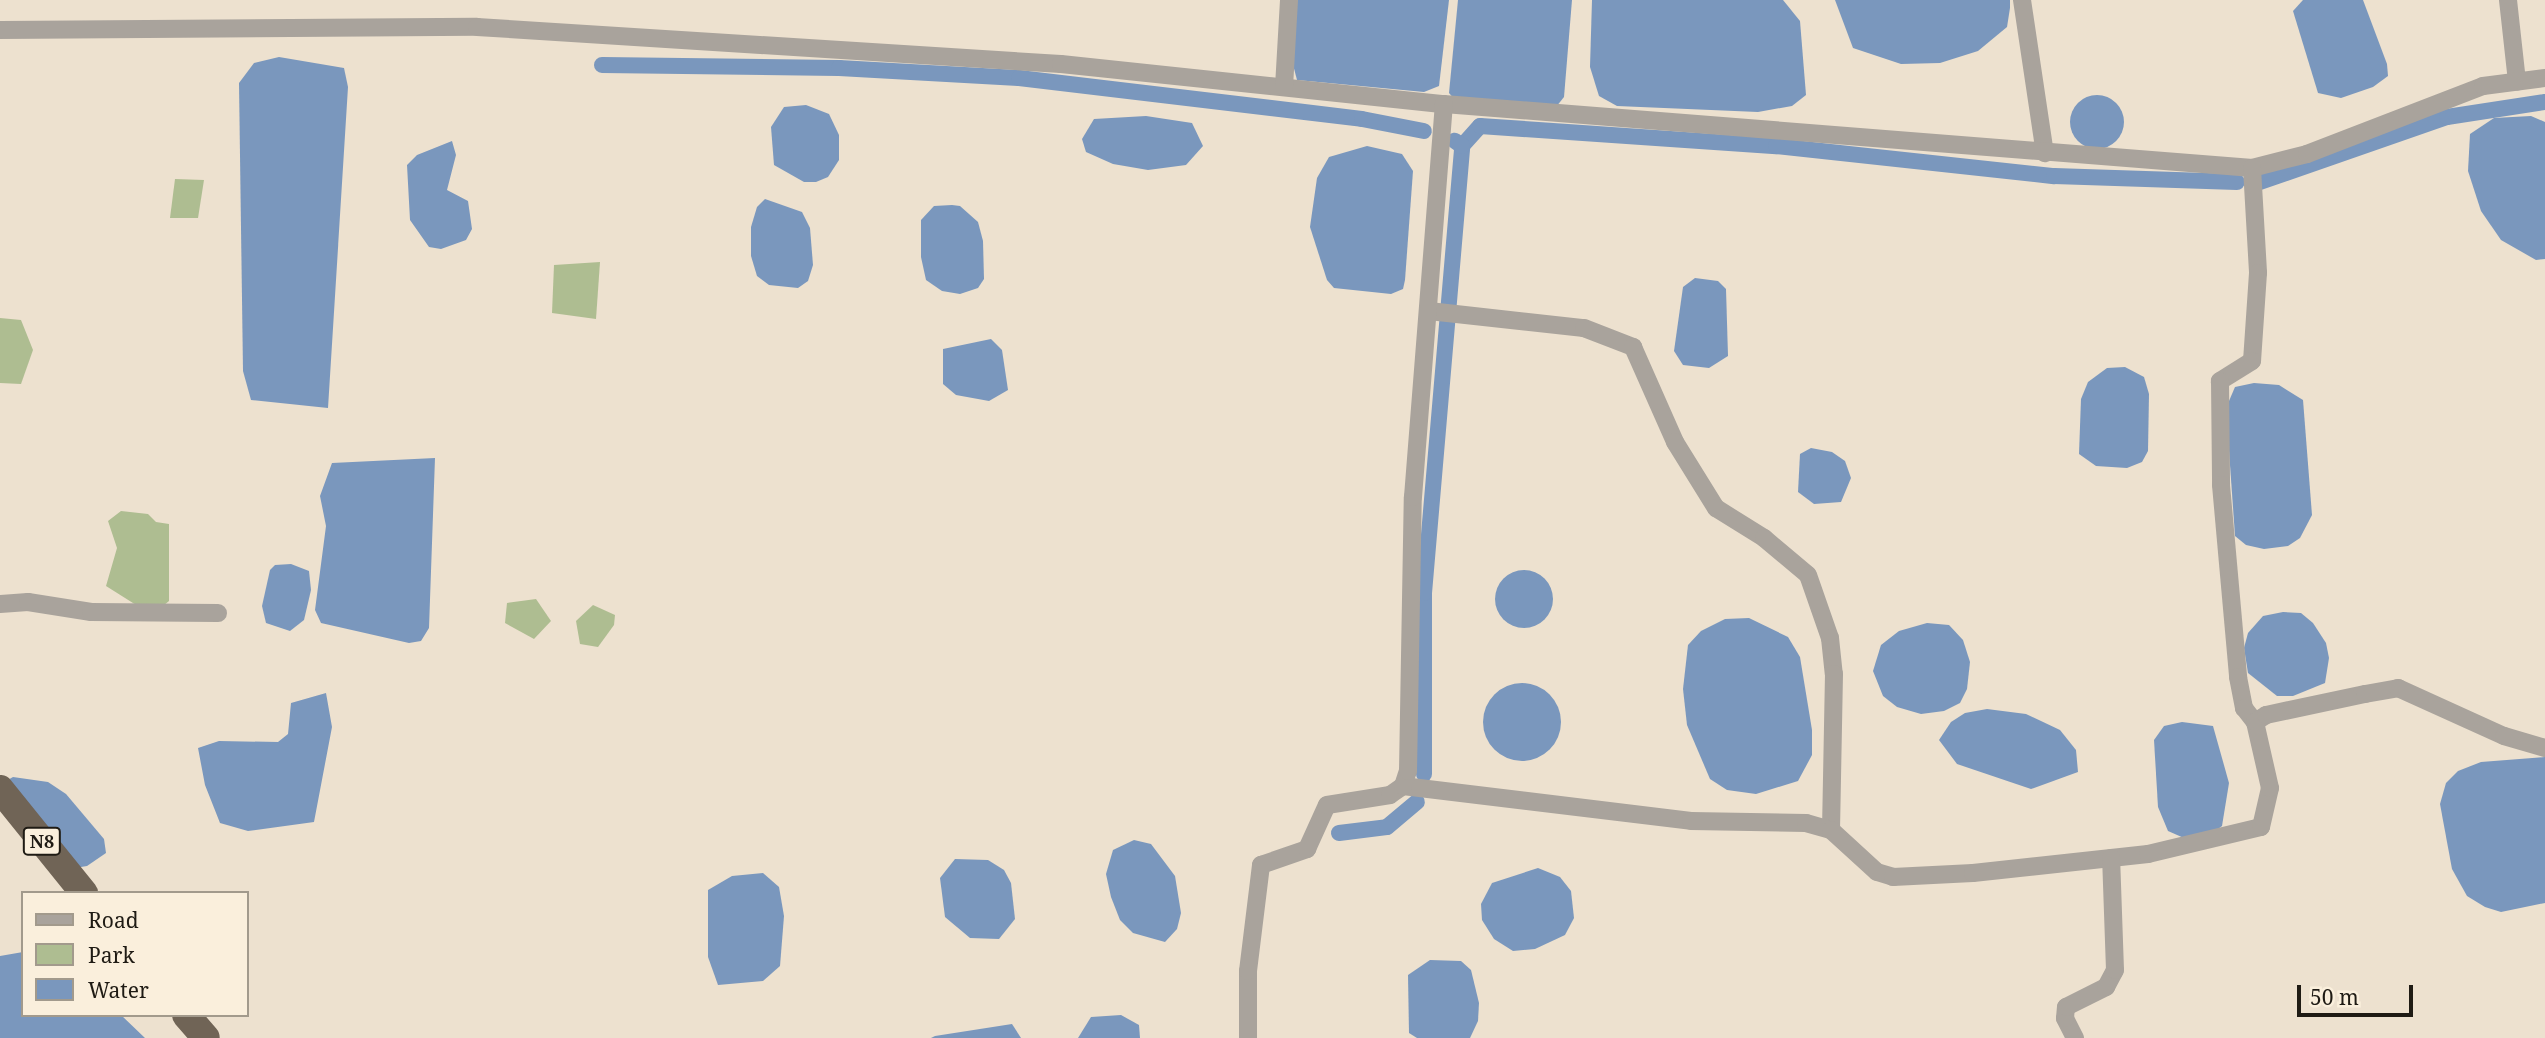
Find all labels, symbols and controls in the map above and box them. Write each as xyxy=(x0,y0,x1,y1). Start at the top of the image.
road number: N8 xyxy=(23,826,61,856)
legend xyxy=(21,891,248,1017)
text: Road xyxy=(88,906,139,934)
text: Park xyxy=(88,941,135,969)
scale bar xyxy=(2300,972,2416,1016)
text: Water xyxy=(88,976,149,1004)
text: 50 m xyxy=(2310,983,2359,1011)

